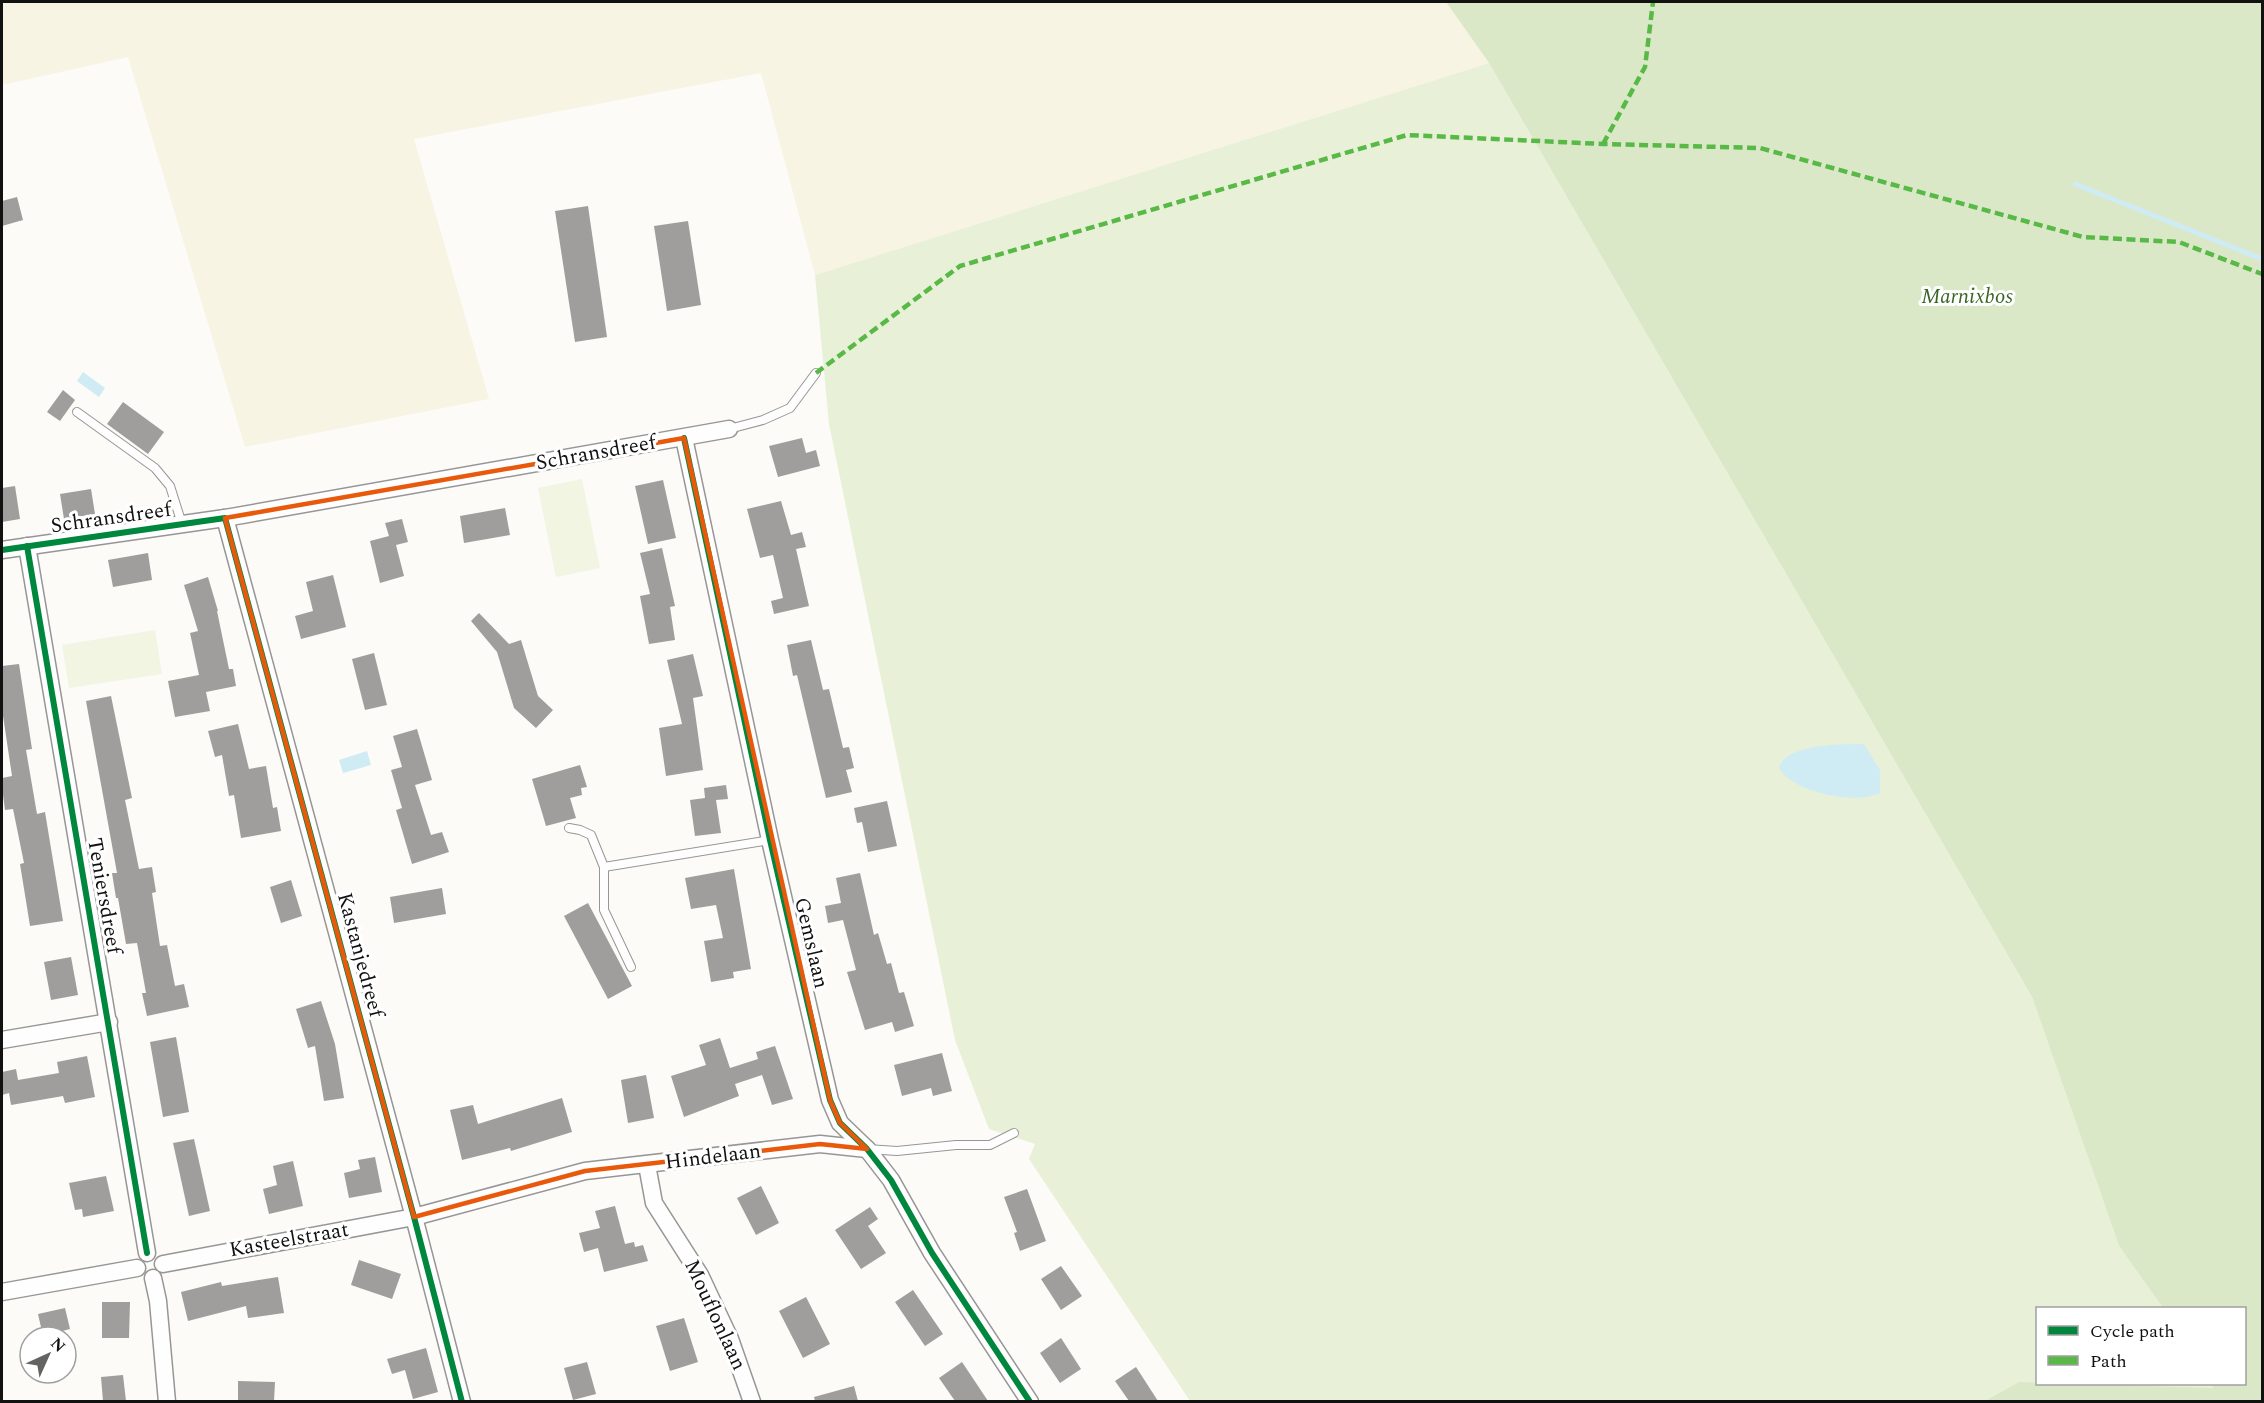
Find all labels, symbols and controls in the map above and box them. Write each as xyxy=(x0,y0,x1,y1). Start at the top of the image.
park label: Marnixbos xyxy=(1921,281,2013,313)
street label: Schransdreef xyxy=(533,426,660,479)
street label: Schransdreef xyxy=(49,493,175,542)
street label: Teniersdreef xyxy=(78,836,130,958)
street label: Kastanjedreef xyxy=(328,889,392,1023)
street label: Gemslaan xyxy=(785,894,837,992)
street label: Hindelaan xyxy=(663,1135,763,1179)
street label: Kasteelstraat xyxy=(227,1214,351,1266)
street label: Mouflonlaan xyxy=(675,1254,755,1376)
legend xyxy=(2036,1307,2246,1385)
text: Cycle path xyxy=(2090,1318,2175,1345)
north arrow xyxy=(18,1325,78,1385)
text: N xyxy=(45,1332,71,1358)
text: Path xyxy=(2090,1348,2127,1375)

